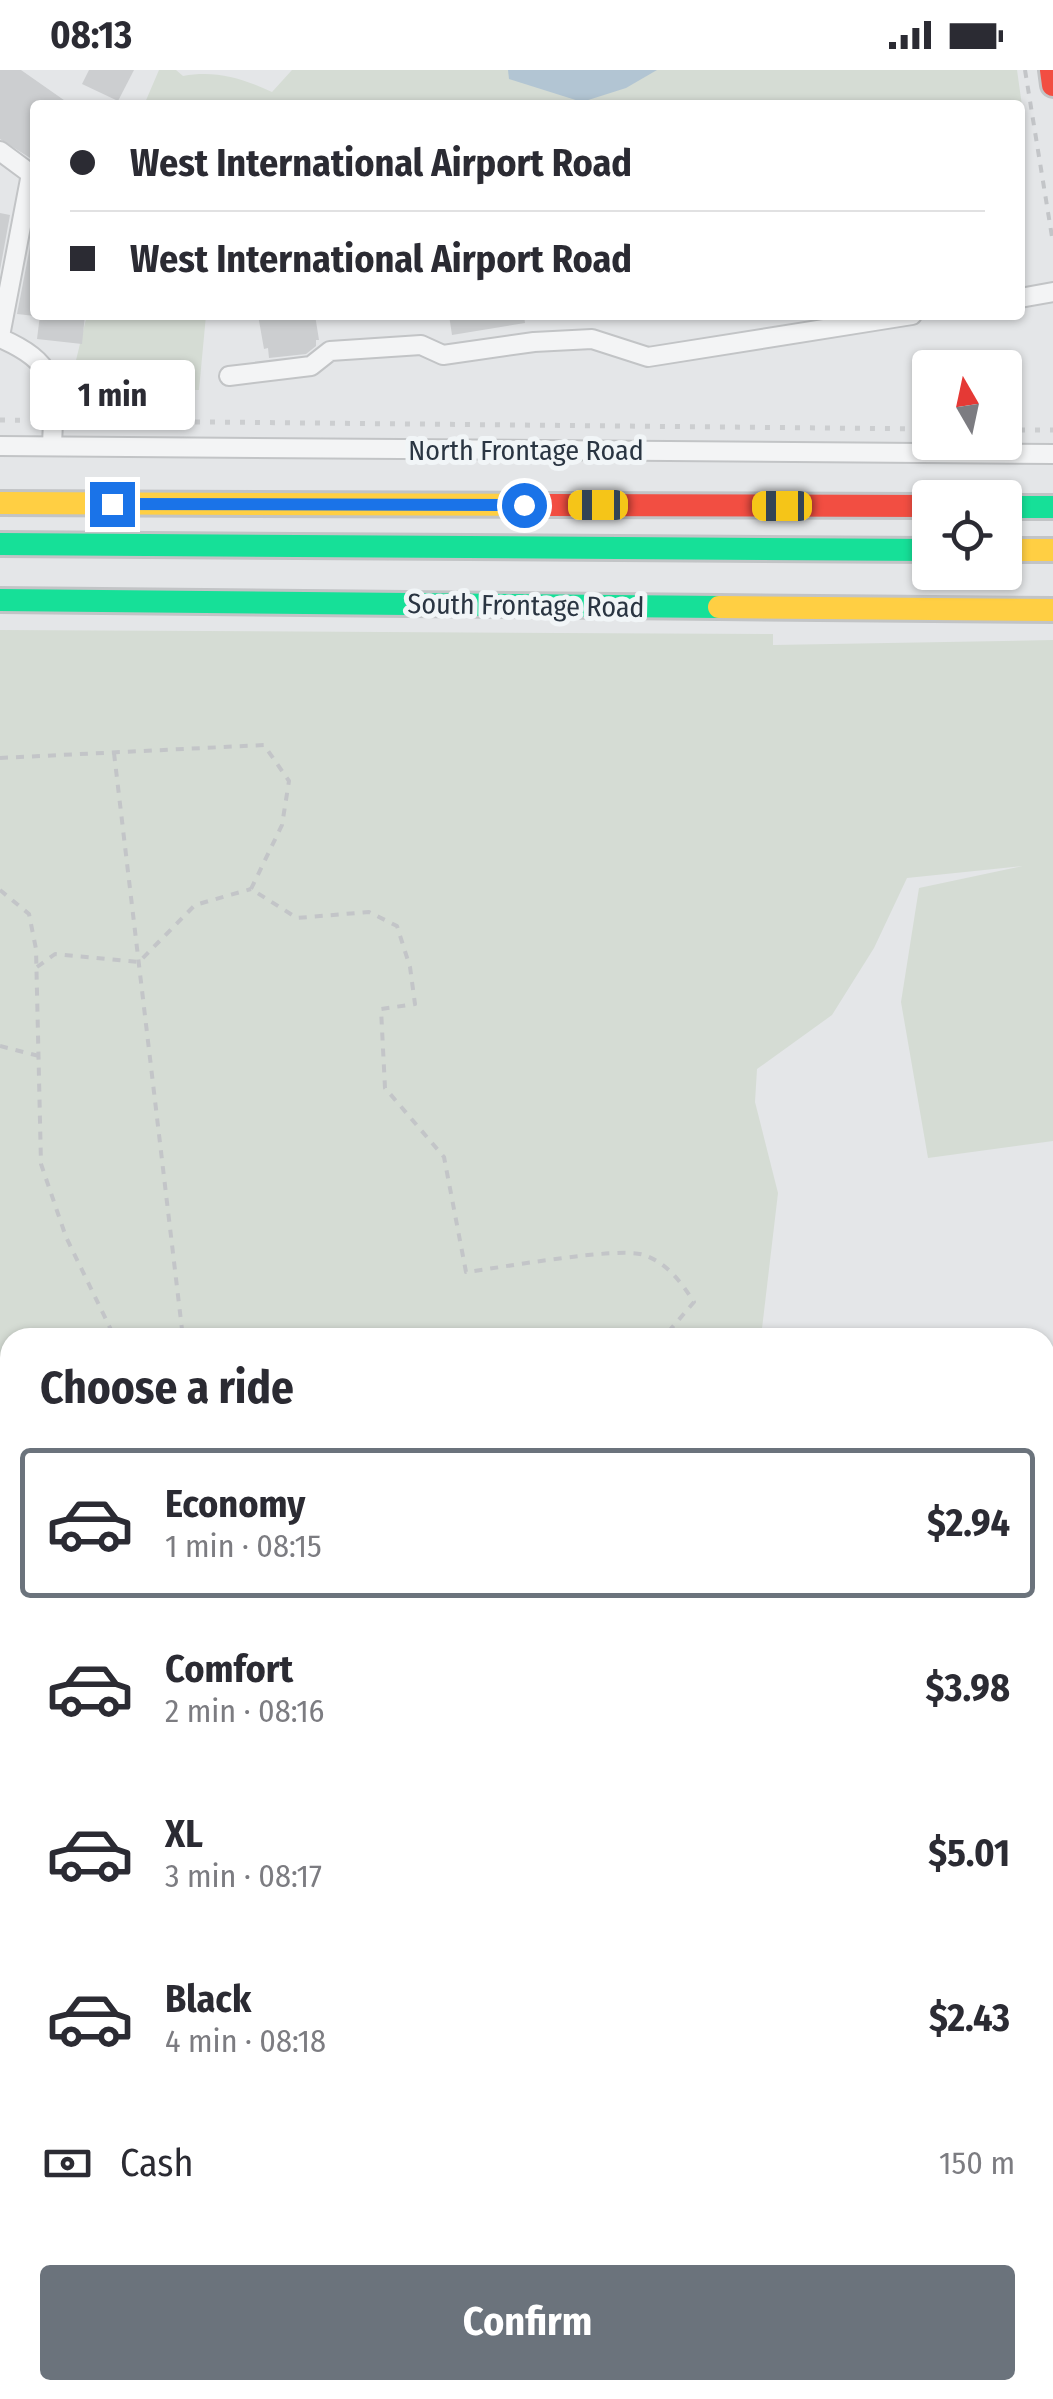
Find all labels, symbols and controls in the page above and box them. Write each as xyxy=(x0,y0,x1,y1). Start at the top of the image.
text: 08:13 xyxy=(50,12,132,58)
text: West International Airport Road xyxy=(130,140,632,186)
text: West International Airport Road xyxy=(130,236,632,282)
north arrow xyxy=(912,350,1022,460)
map controls xyxy=(912,350,1022,590)
callout: 1 min xyxy=(29,359,194,429)
text: 1 min xyxy=(78,376,147,414)
street label: North Frontage Road xyxy=(408,434,644,467)
button: locate xyxy=(912,480,1022,590)
route end xyxy=(90,482,135,527)
route start xyxy=(502,483,547,528)
car xyxy=(568,490,628,520)
car xyxy=(752,491,812,521)
street label: South Frontage Road xyxy=(407,587,645,624)
text: Choose a ride xyxy=(40,1361,294,1415)
icon: car xyxy=(45,1478,135,1568)
text: Economy xyxy=(165,1481,305,1527)
text: $2.94 xyxy=(927,1500,1010,1546)
text: 1 min · 08:15 xyxy=(165,1527,322,1565)
icon: car xyxy=(45,1643,135,1733)
text: Comfort xyxy=(165,1646,293,1692)
text: $3.98 xyxy=(926,1665,1010,1711)
text: 2 min · 08:16 xyxy=(165,1692,325,1730)
icon: car xyxy=(45,1808,135,1898)
text: XL xyxy=(165,1811,203,1857)
text: $5.01 xyxy=(928,1830,1010,1876)
text: 3 min · 08:17 xyxy=(165,1857,322,1895)
icon: car xyxy=(45,1973,135,2063)
text: Black xyxy=(165,1976,251,2022)
text: $2.43 xyxy=(929,1995,1010,2041)
text: 4 min · 08:18 xyxy=(165,2022,326,2060)
icon: cash xyxy=(40,2136,95,2191)
text: Cash xyxy=(120,2140,194,2186)
text: 150 m xyxy=(939,2144,1015,2182)
button: Confirm xyxy=(40,2265,1015,2380)

